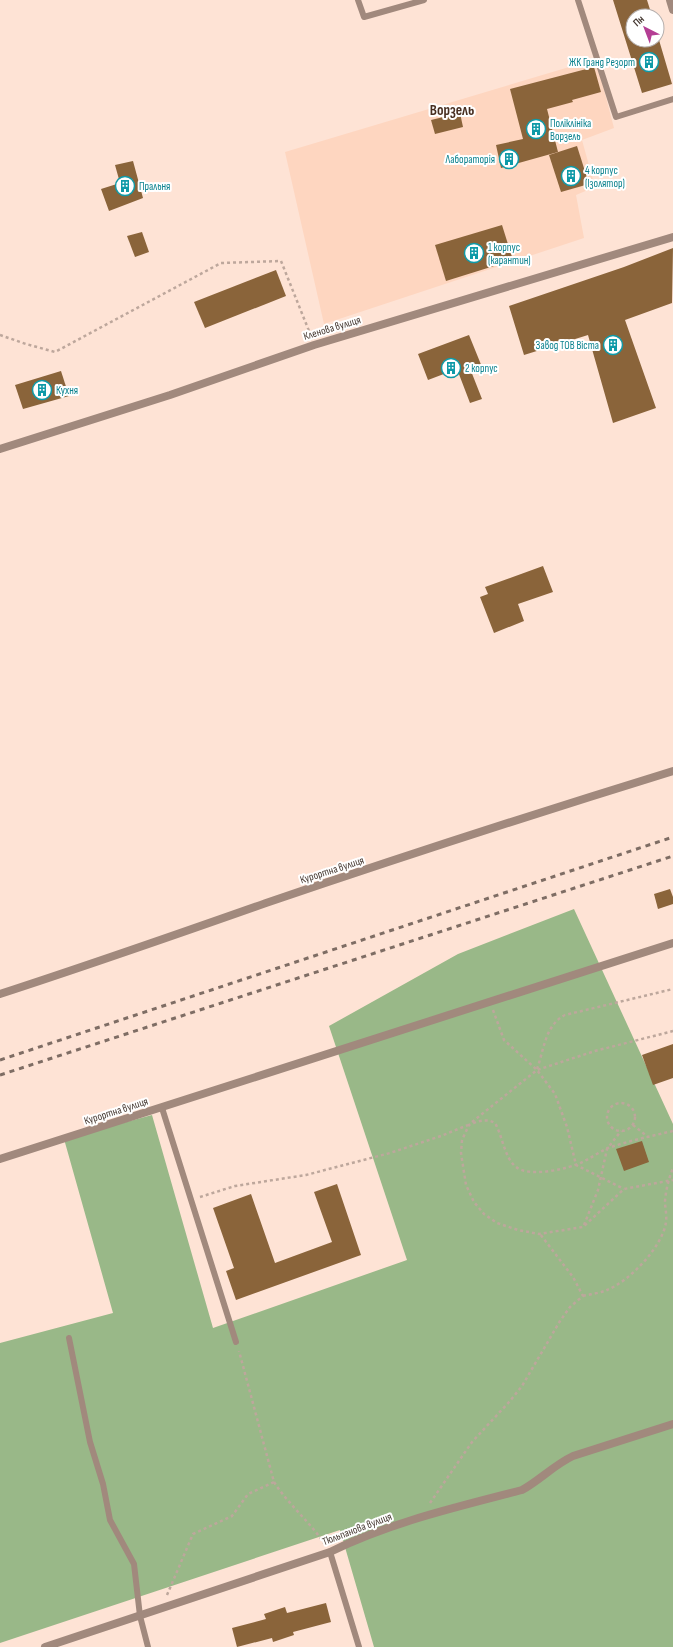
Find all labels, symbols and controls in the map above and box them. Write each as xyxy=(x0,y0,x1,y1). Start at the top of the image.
north arrow xyxy=(625,8,665,48)
text: Пн xyxy=(630,12,647,29)
building icon: ЖК Гранд Резорт xyxy=(638,51,660,73)
place label: ЖК Гранд Резорт xyxy=(569,56,635,69)
district label: Ворзель xyxy=(430,101,474,120)
place label: Поліклініка Ворзель xyxy=(550,117,591,143)
building icon: Поліклініка Ворзель xyxy=(525,118,547,140)
building icon: Лабораторія xyxy=(498,148,520,170)
place label: Лабораторія xyxy=(445,153,495,166)
place label: 4 корпус (Ізолятор) xyxy=(585,164,625,190)
building icon: 4 корпус (Ізолятор) xyxy=(560,165,582,187)
building icon: Пральня xyxy=(114,175,136,197)
place label: Пральня xyxy=(139,180,170,193)
place label: 1 корпус (карантин) xyxy=(488,241,531,267)
building icon: 1 корпус (карантин) xyxy=(463,242,485,264)
street label: Кленова вулиця xyxy=(302,313,362,343)
building icon: Завод ТОВ Віста xyxy=(602,334,624,356)
place label: Завод ТОВ Віста xyxy=(536,339,599,352)
building icon: 2 корпус xyxy=(440,357,462,379)
place label: 2 корпус xyxy=(465,362,498,375)
building icon: Кухня xyxy=(31,379,53,401)
place label: Кухня xyxy=(56,384,78,397)
street label: Курортна вулиця xyxy=(298,854,366,886)
street label: Курортна вулиця xyxy=(82,1095,150,1127)
street label: Тюльпанова вулиця xyxy=(320,1510,394,1548)

